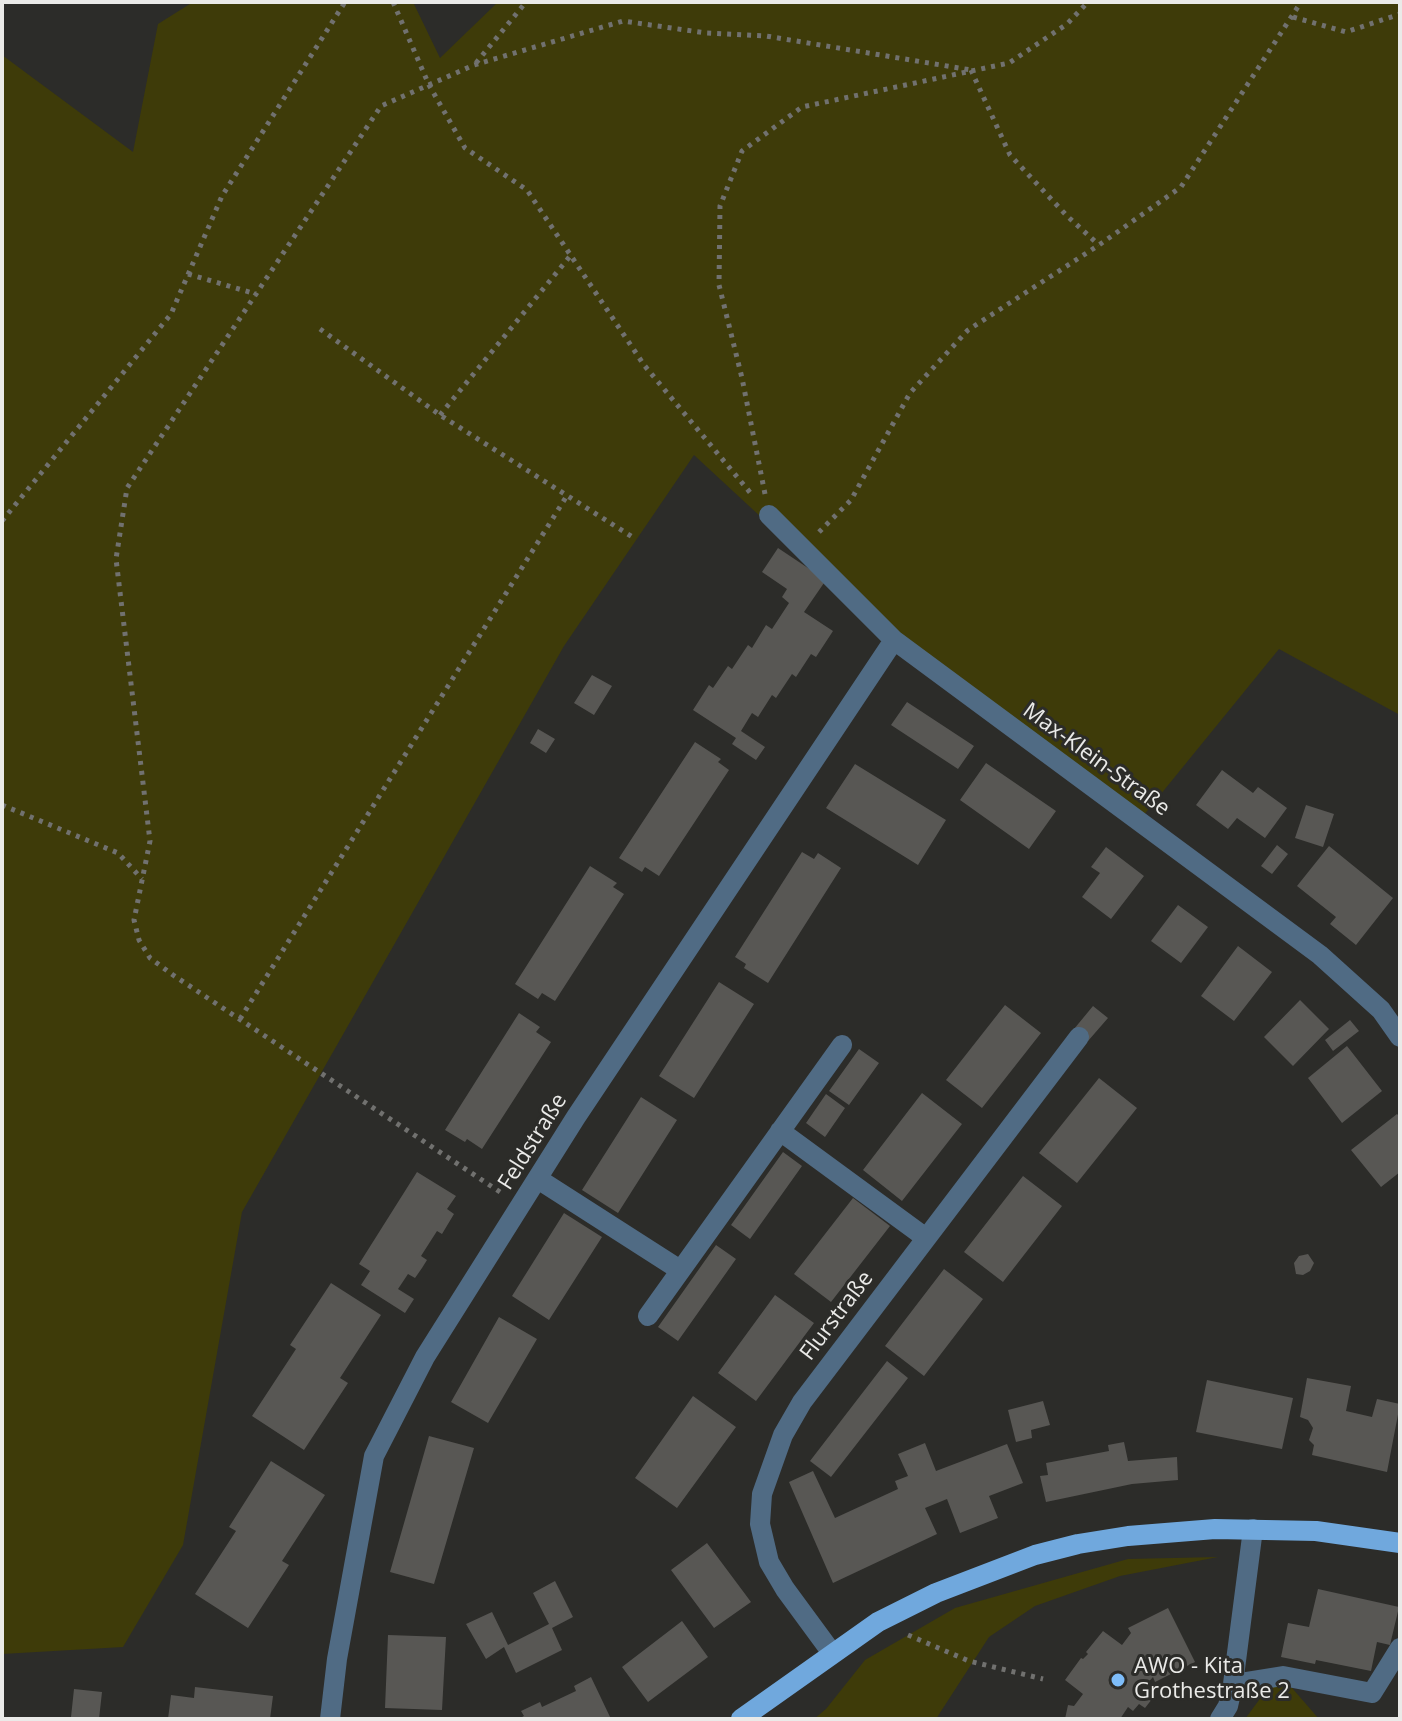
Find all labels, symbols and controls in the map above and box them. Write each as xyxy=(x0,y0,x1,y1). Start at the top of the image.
street label: Max-Klein-Straße xyxy=(1017,698,1175,822)
street label: Feldstraße xyxy=(493,1089,573,1195)
street label: Flurstraße xyxy=(795,1266,879,1366)
place label: AWO - Kita Grothestraße 2 xyxy=(1134,1654,1290,1706)
marker: AWO - Kita Grothestraße 2 xyxy=(1109,1671,1127,1689)

